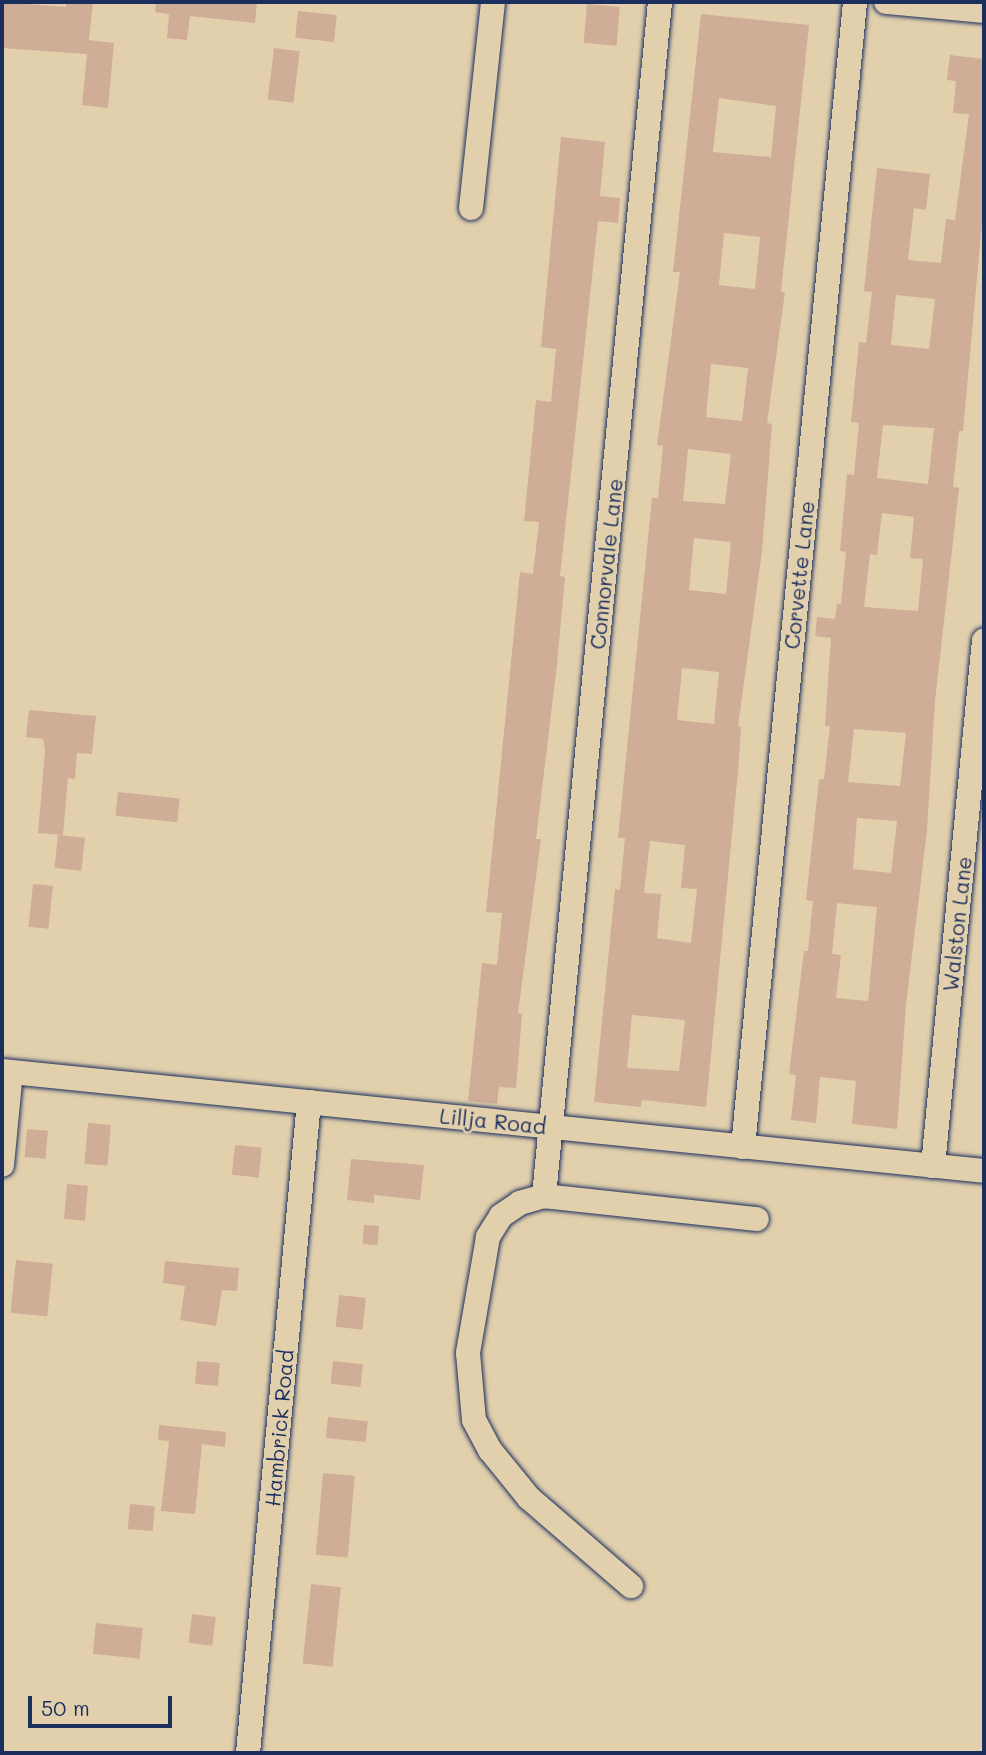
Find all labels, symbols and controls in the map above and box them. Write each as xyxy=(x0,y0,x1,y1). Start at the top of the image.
street label: Connorvale Lane xyxy=(584,477,628,651)
street label: Corvette Lane xyxy=(779,500,819,650)
street label: Walston Lane xyxy=(937,855,977,993)
street label: Lillja Road xyxy=(438,1103,548,1139)
street label: Hambrick Road xyxy=(260,1348,298,1508)
scale bar xyxy=(32,1682,175,1726)
text: 50 m xyxy=(41,1694,90,1721)

